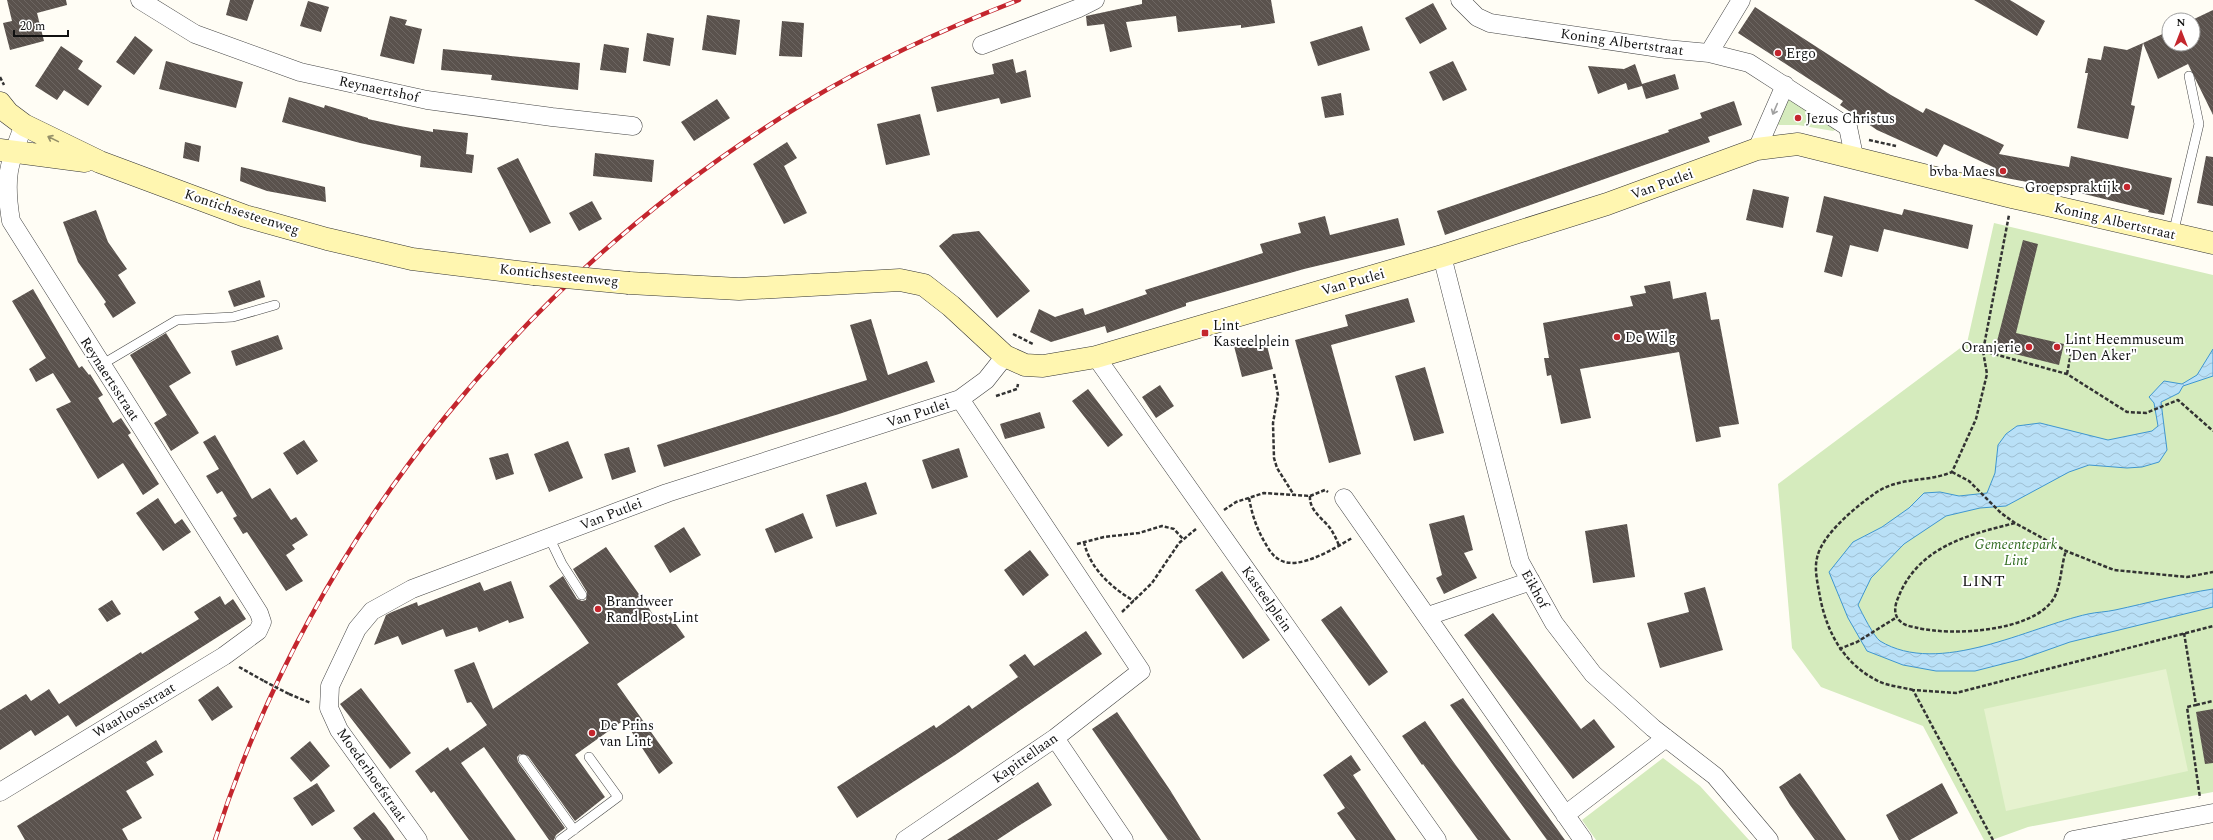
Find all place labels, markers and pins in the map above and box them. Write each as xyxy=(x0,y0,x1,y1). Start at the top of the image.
place label: Ergo xyxy=(1786,43,1816,64)
marker: Ergo xyxy=(1773,48,1783,58)
place label: Jezus Christus xyxy=(1806,108,1895,129)
marker: Jezus Christus xyxy=(1793,113,1803,123)
place label: bvba Maes xyxy=(1929,161,1995,182)
marker: bvba Maes xyxy=(1998,166,2008,176)
place label: Groepspraktijk xyxy=(2025,177,2119,198)
marker: Groepspraktijk xyxy=(2122,182,2132,192)
place label: Lint Kasteelplein xyxy=(1213,315,1290,352)
place label: De Wilg xyxy=(1625,327,1676,348)
marker: Lint Kasteelplein xyxy=(1200,328,1210,338)
place label: Lint Heemmuseum "Den Aker" xyxy=(2065,329,2184,366)
marker: De Wilg xyxy=(1612,332,1622,342)
place label: Oranjerie xyxy=(1961,337,2021,358)
marker: Oranjerie xyxy=(2024,342,2034,352)
marker: Lint Heemmuseum "Den Aker" xyxy=(2052,342,2062,352)
place label: Brandweer Rand Post Lint xyxy=(606,591,699,628)
marker: Brandweer Rand Post Lint xyxy=(593,604,603,614)
place label: De Prins van Lint xyxy=(599,715,654,752)
marker: De Prins van Lint xyxy=(587,728,597,738)

